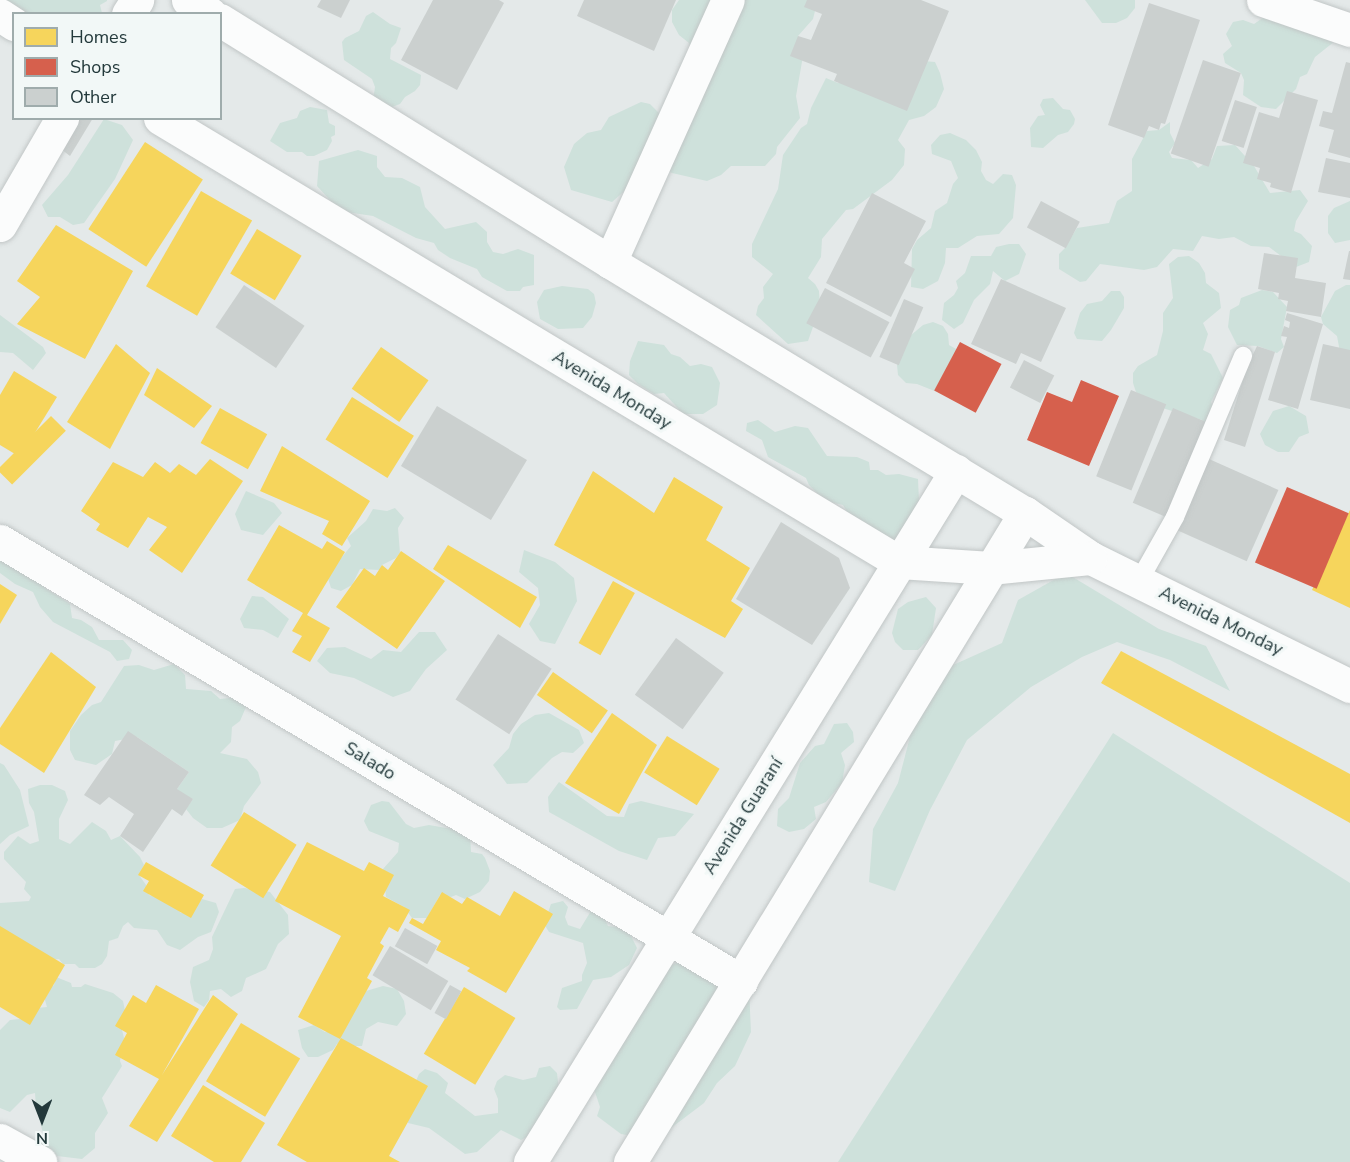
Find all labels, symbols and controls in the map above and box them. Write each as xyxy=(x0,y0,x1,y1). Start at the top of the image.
legend xyxy=(12,12,222,120)
text: Homes xyxy=(70,25,127,49)
text: Shops xyxy=(70,55,120,79)
text: Other xyxy=(70,85,116,109)
street label: Avenida Monday xyxy=(548,346,676,434)
street label: Avenida Monday xyxy=(1155,582,1287,660)
street label: Salado xyxy=(340,737,400,785)
street label: Avenida Guaraní xyxy=(698,754,788,878)
north arrow xyxy=(12,1090,72,1150)
text: N xyxy=(36,1127,48,1149)

